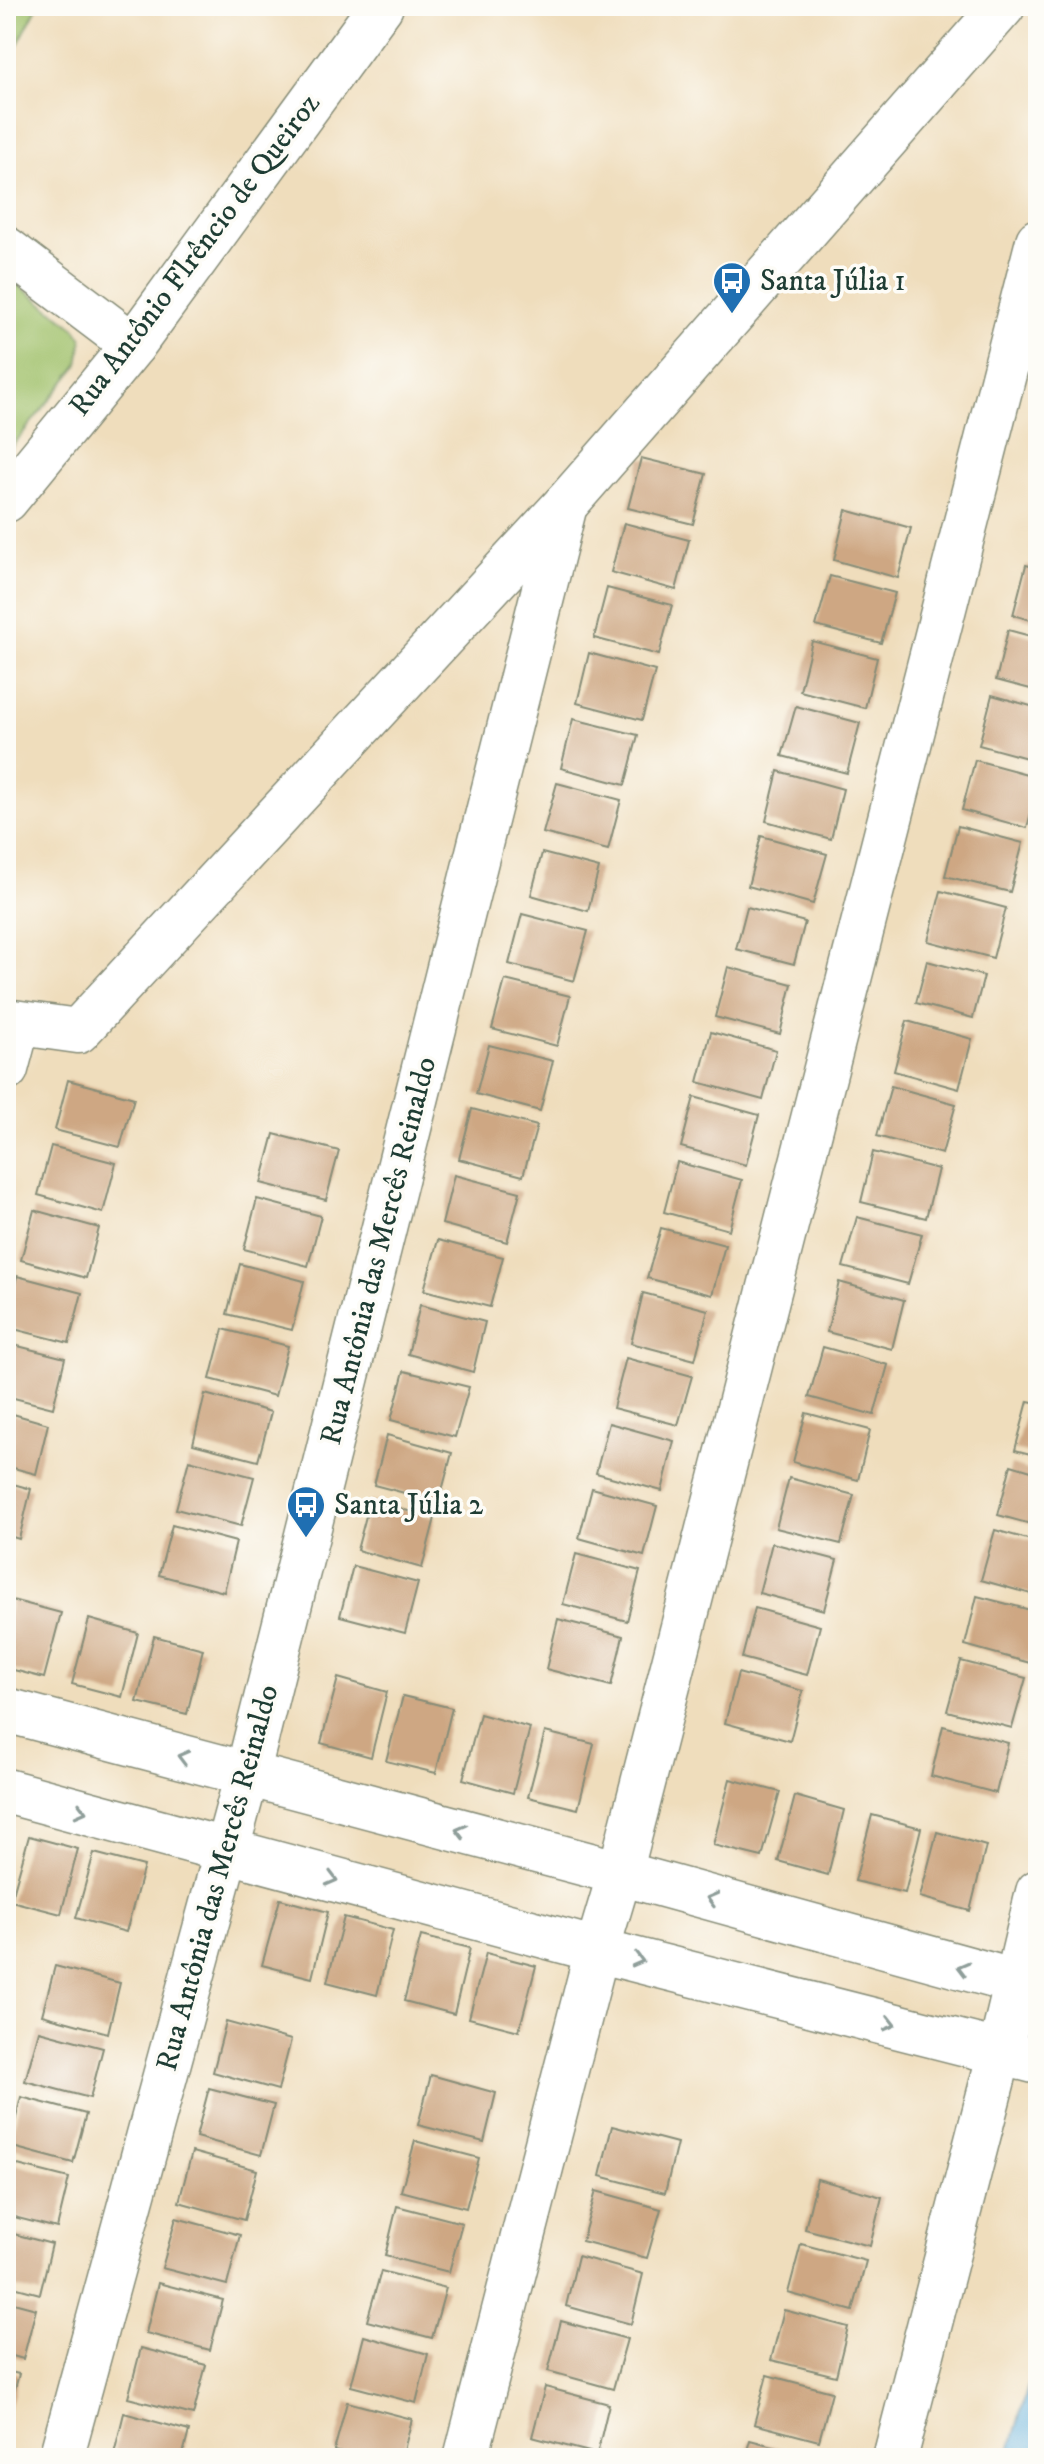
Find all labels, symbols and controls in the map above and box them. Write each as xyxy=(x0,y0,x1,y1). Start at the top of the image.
street label: Rua Antônio Flrêncio de Queiroz xyxy=(61,86,329,424)
bus stop icon: Santa Júlia 1 xyxy=(711,260,753,315)
place label: Santa Júlia 1 xyxy=(760,263,906,300)
street label: Rua Antônia das Mercês Reinaldo xyxy=(313,1053,445,1449)
bus stop icon: Santa Júlia 2 xyxy=(285,1484,327,1539)
place label: Santa Júlia 2 xyxy=(334,1487,484,1524)
street label: Rua Antônia das Mercês Reinaldo xyxy=(149,1681,287,2075)
one-way arrow xyxy=(176,1750,190,1767)
one-way arrow xyxy=(74,1802,88,1818)
one-way arrow xyxy=(455,1824,469,1841)
one-way arrow xyxy=(325,1869,339,1886)
one-way arrow xyxy=(706,1891,720,1908)
one-way arrow xyxy=(630,1951,644,1968)
one-way arrow xyxy=(956,1960,970,1977)
one-way arrow xyxy=(882,2015,896,2032)

